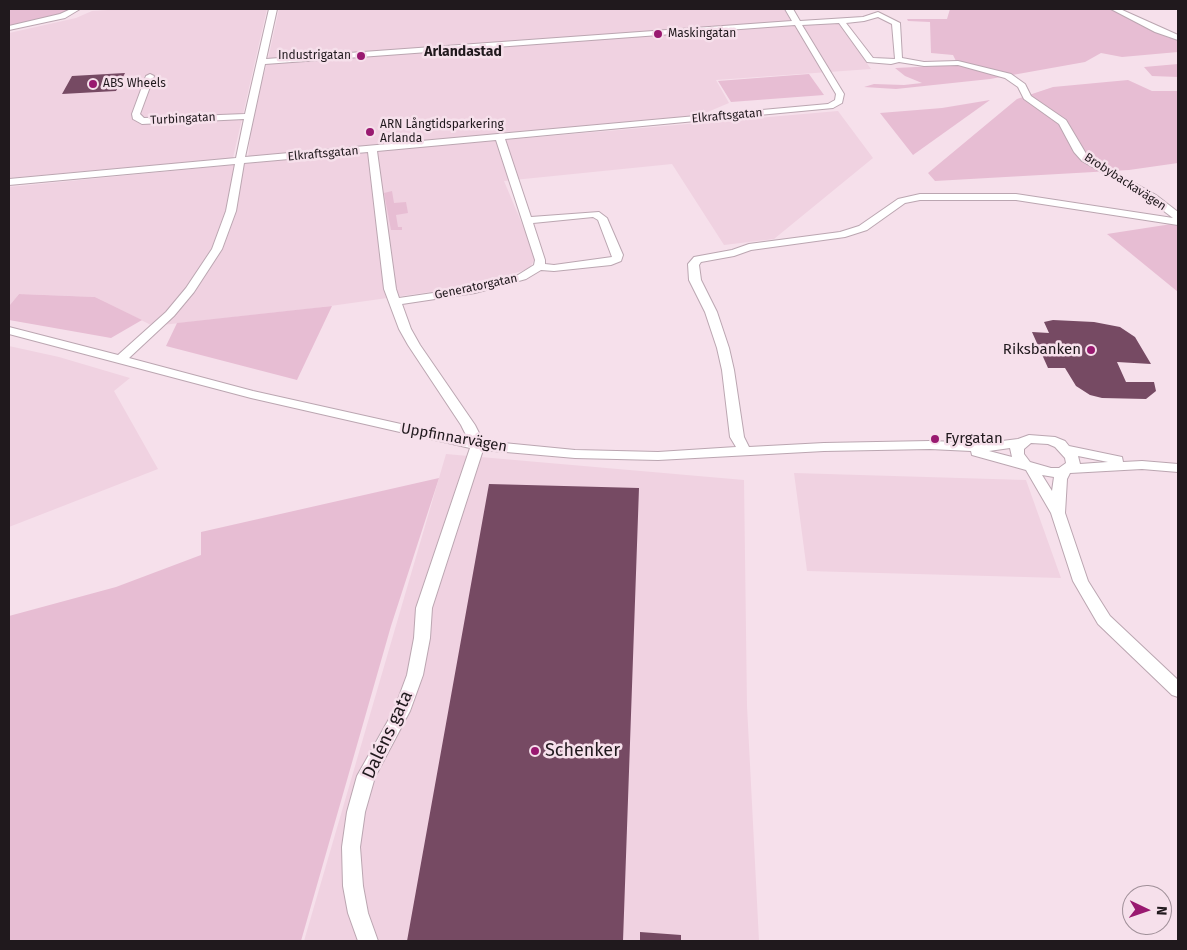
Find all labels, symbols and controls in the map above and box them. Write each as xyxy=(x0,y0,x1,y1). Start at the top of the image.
place label: Maskingatan xyxy=(668,27,736,41)
marker: Maskingatan xyxy=(652,28,664,40)
district label: Arlandastad xyxy=(424,44,502,60)
place label: Industrigatan xyxy=(278,49,351,63)
marker: Industrigatan xyxy=(355,50,367,62)
place label: ABS Wheels xyxy=(103,77,166,91)
marker: ABS Wheels xyxy=(87,78,99,90)
street label: Elkraftsgatan xyxy=(691,106,763,126)
street label: Turbingatan xyxy=(150,110,216,128)
place label: ARN Långtidsparkering Arlanda xyxy=(380,118,504,146)
marker: ARN Långtidsparkering Arlanda xyxy=(364,126,376,138)
street label: Elkraftsgatan xyxy=(287,144,359,164)
street label: Brobybackavägen xyxy=(1081,150,1169,214)
street label: Generatorgatan xyxy=(433,271,519,303)
place label: Riksbanken xyxy=(1003,341,1081,359)
marker: Riksbanken xyxy=(1085,344,1097,356)
street label: Uppfinnarvägen xyxy=(399,420,509,456)
place label: Fyrgatan xyxy=(945,430,1003,448)
marker: Fyrgatan xyxy=(929,433,941,445)
street label: Daléns gata xyxy=(358,688,418,782)
place label: Schenker xyxy=(545,740,620,762)
marker: Schenker xyxy=(529,745,541,757)
north arrow xyxy=(1122,885,1172,935)
text: N xyxy=(1153,906,1170,916)

